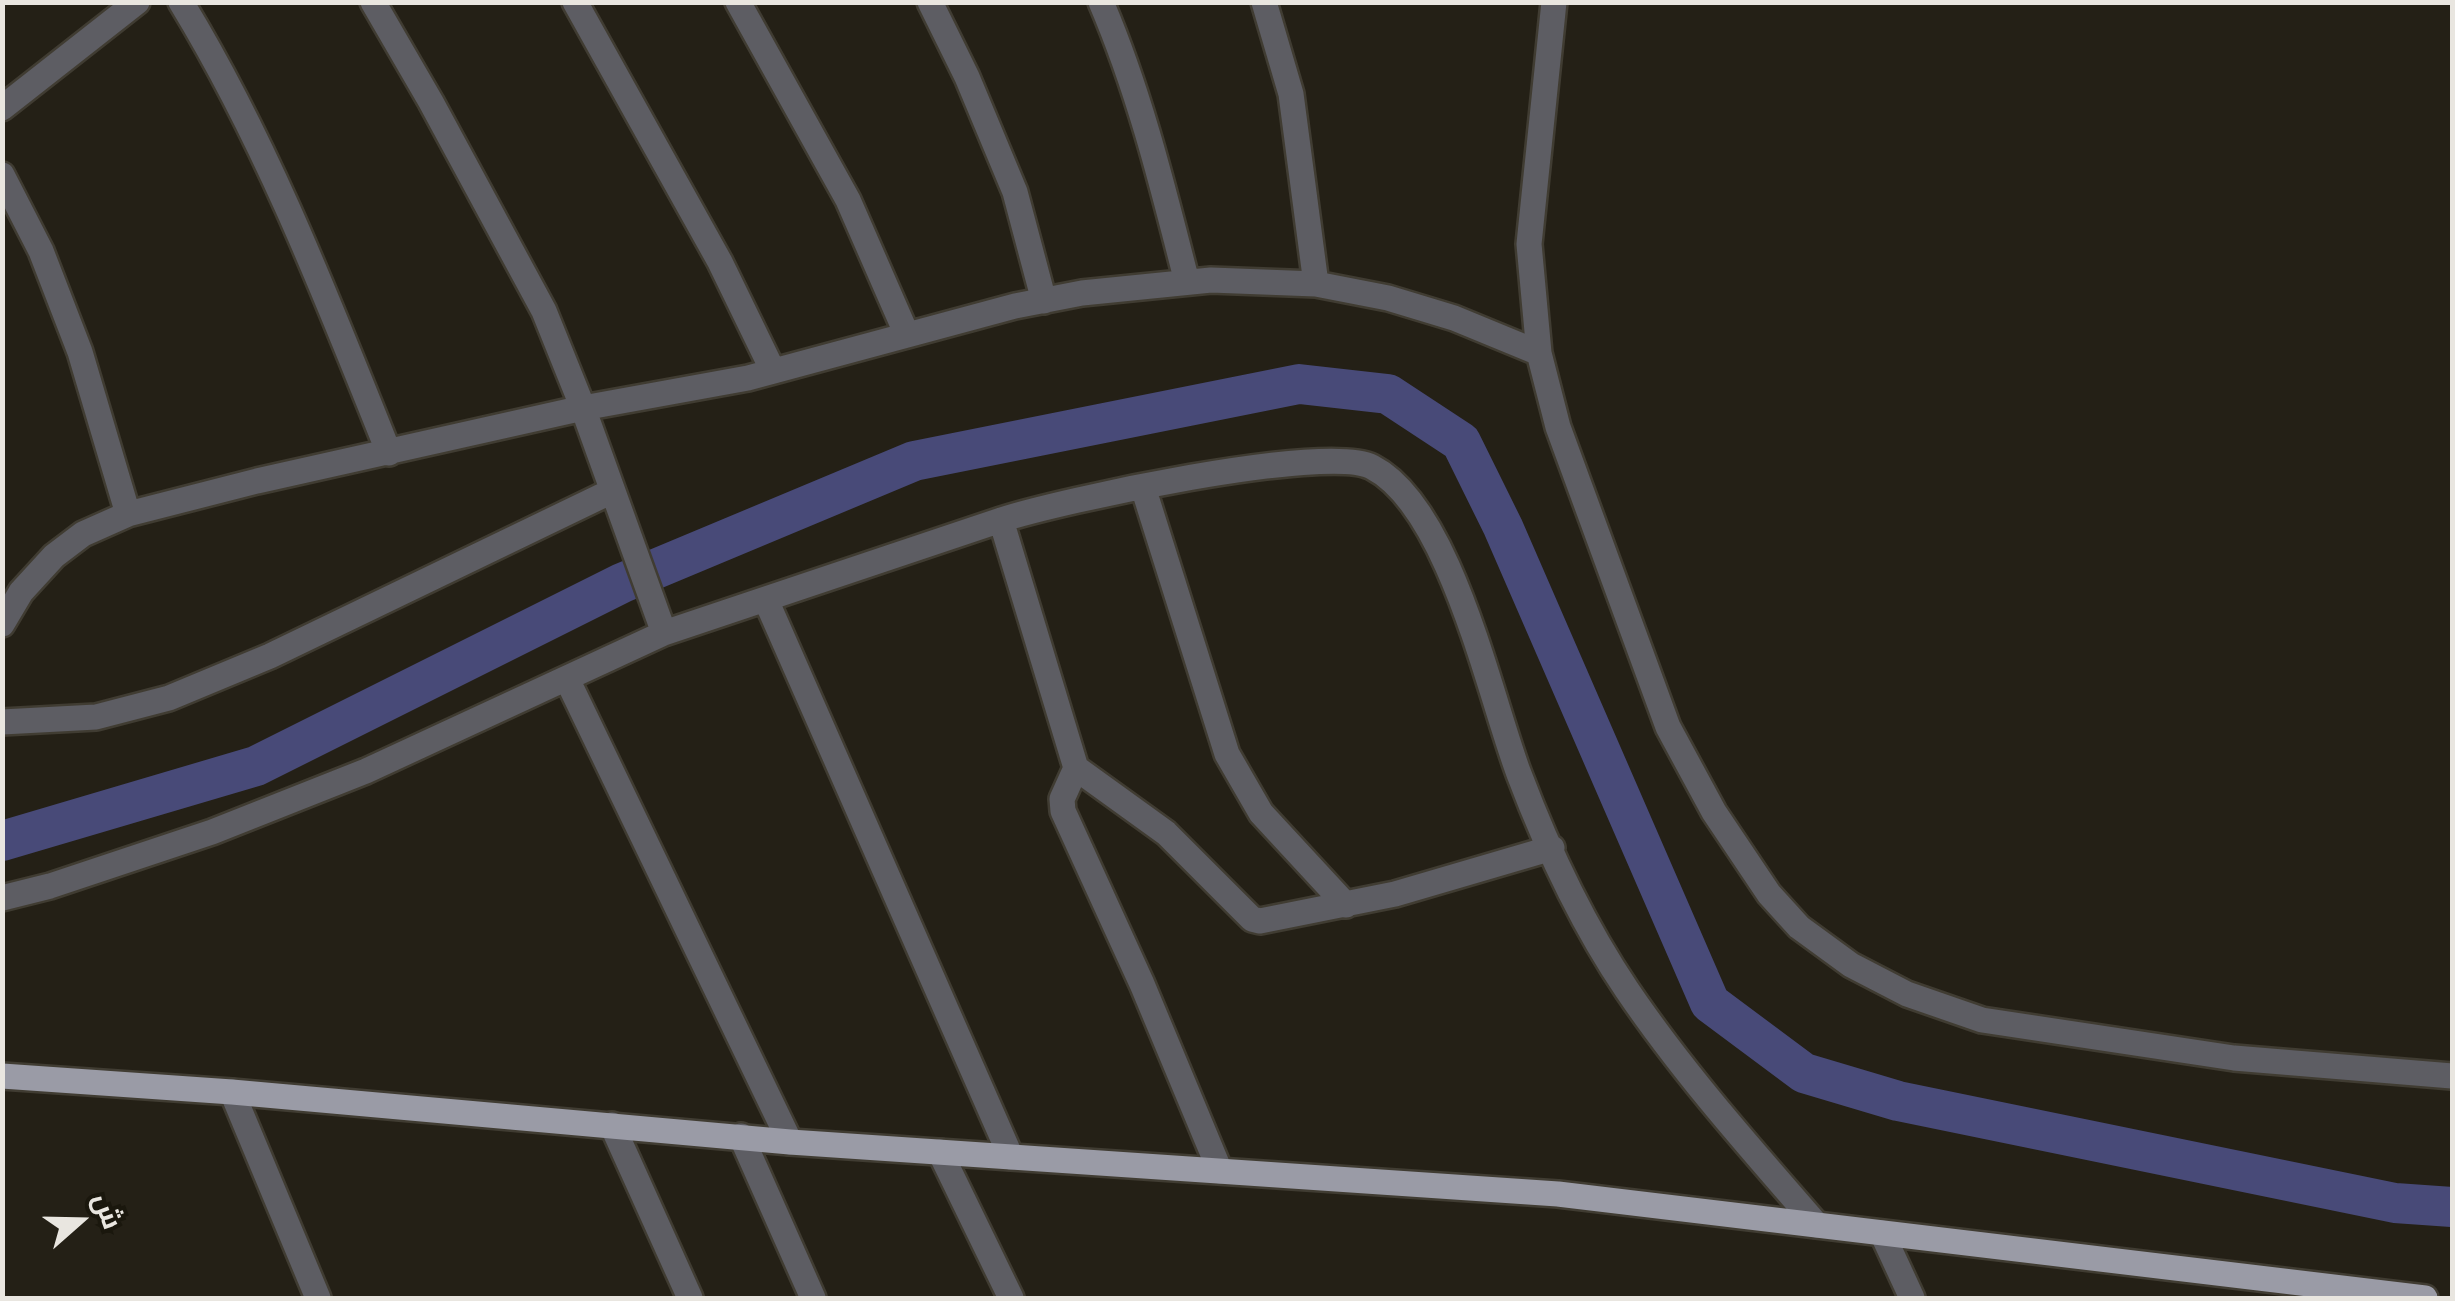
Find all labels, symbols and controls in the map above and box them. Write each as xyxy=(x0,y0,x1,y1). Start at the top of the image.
north arrow xyxy=(30,1171,130,1271)
text: ش xyxy=(87,1188,130,1233)

